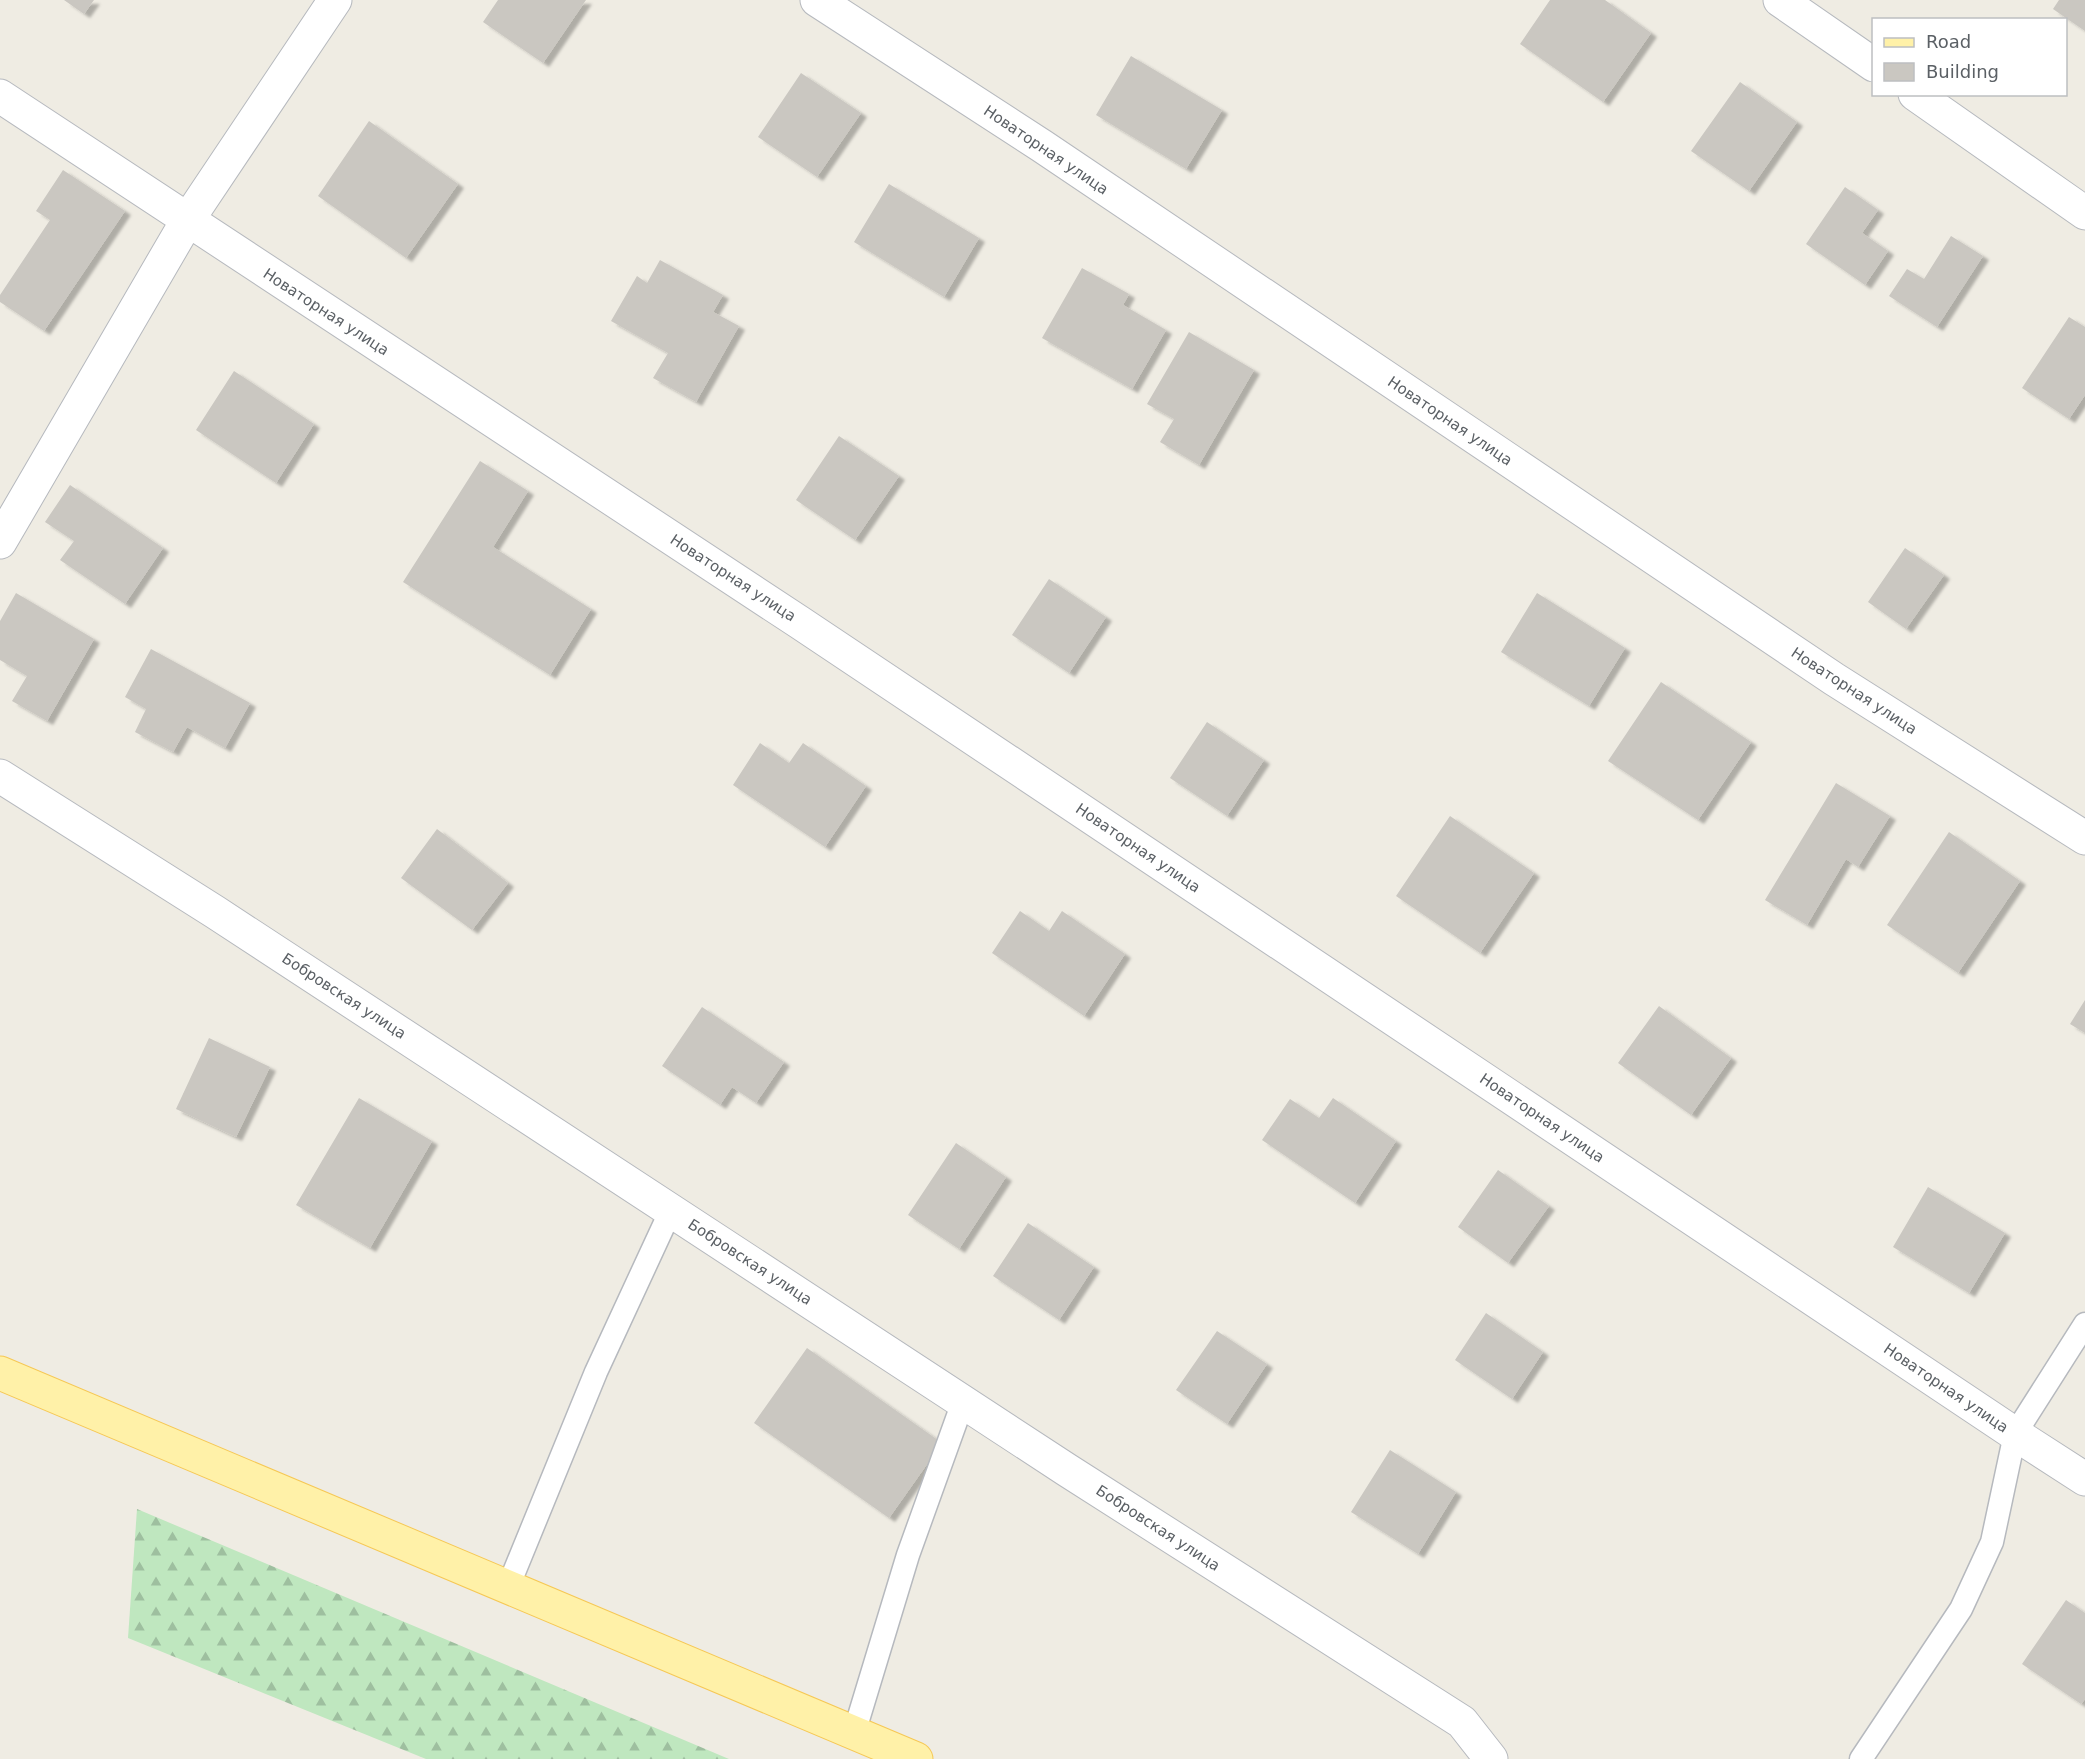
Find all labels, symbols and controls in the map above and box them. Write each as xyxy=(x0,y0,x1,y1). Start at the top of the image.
legend xyxy=(1872,18,2067,96)
text: Road xyxy=(1926,31,1971,52)
text: Building xyxy=(1926,61,1999,82)
street label: Новаторная улица xyxy=(980,102,1112,198)
street label: Новаторная улица xyxy=(260,265,392,359)
street label: Новаторная улица xyxy=(1384,373,1516,469)
street label: Новаторная улица xyxy=(667,531,799,625)
street label: Новаторная улица xyxy=(1788,644,1920,738)
street label: Новаторная улица xyxy=(1072,800,1204,896)
street label: Бобровская улица xyxy=(279,949,409,1043)
street label: Новаторная улица xyxy=(1476,1070,1608,1166)
street label: Бобровская улица xyxy=(685,1215,815,1309)
street label: Новаторная улица xyxy=(1880,1340,2012,1436)
street label: Бобровская улица xyxy=(1093,1481,1223,1575)

